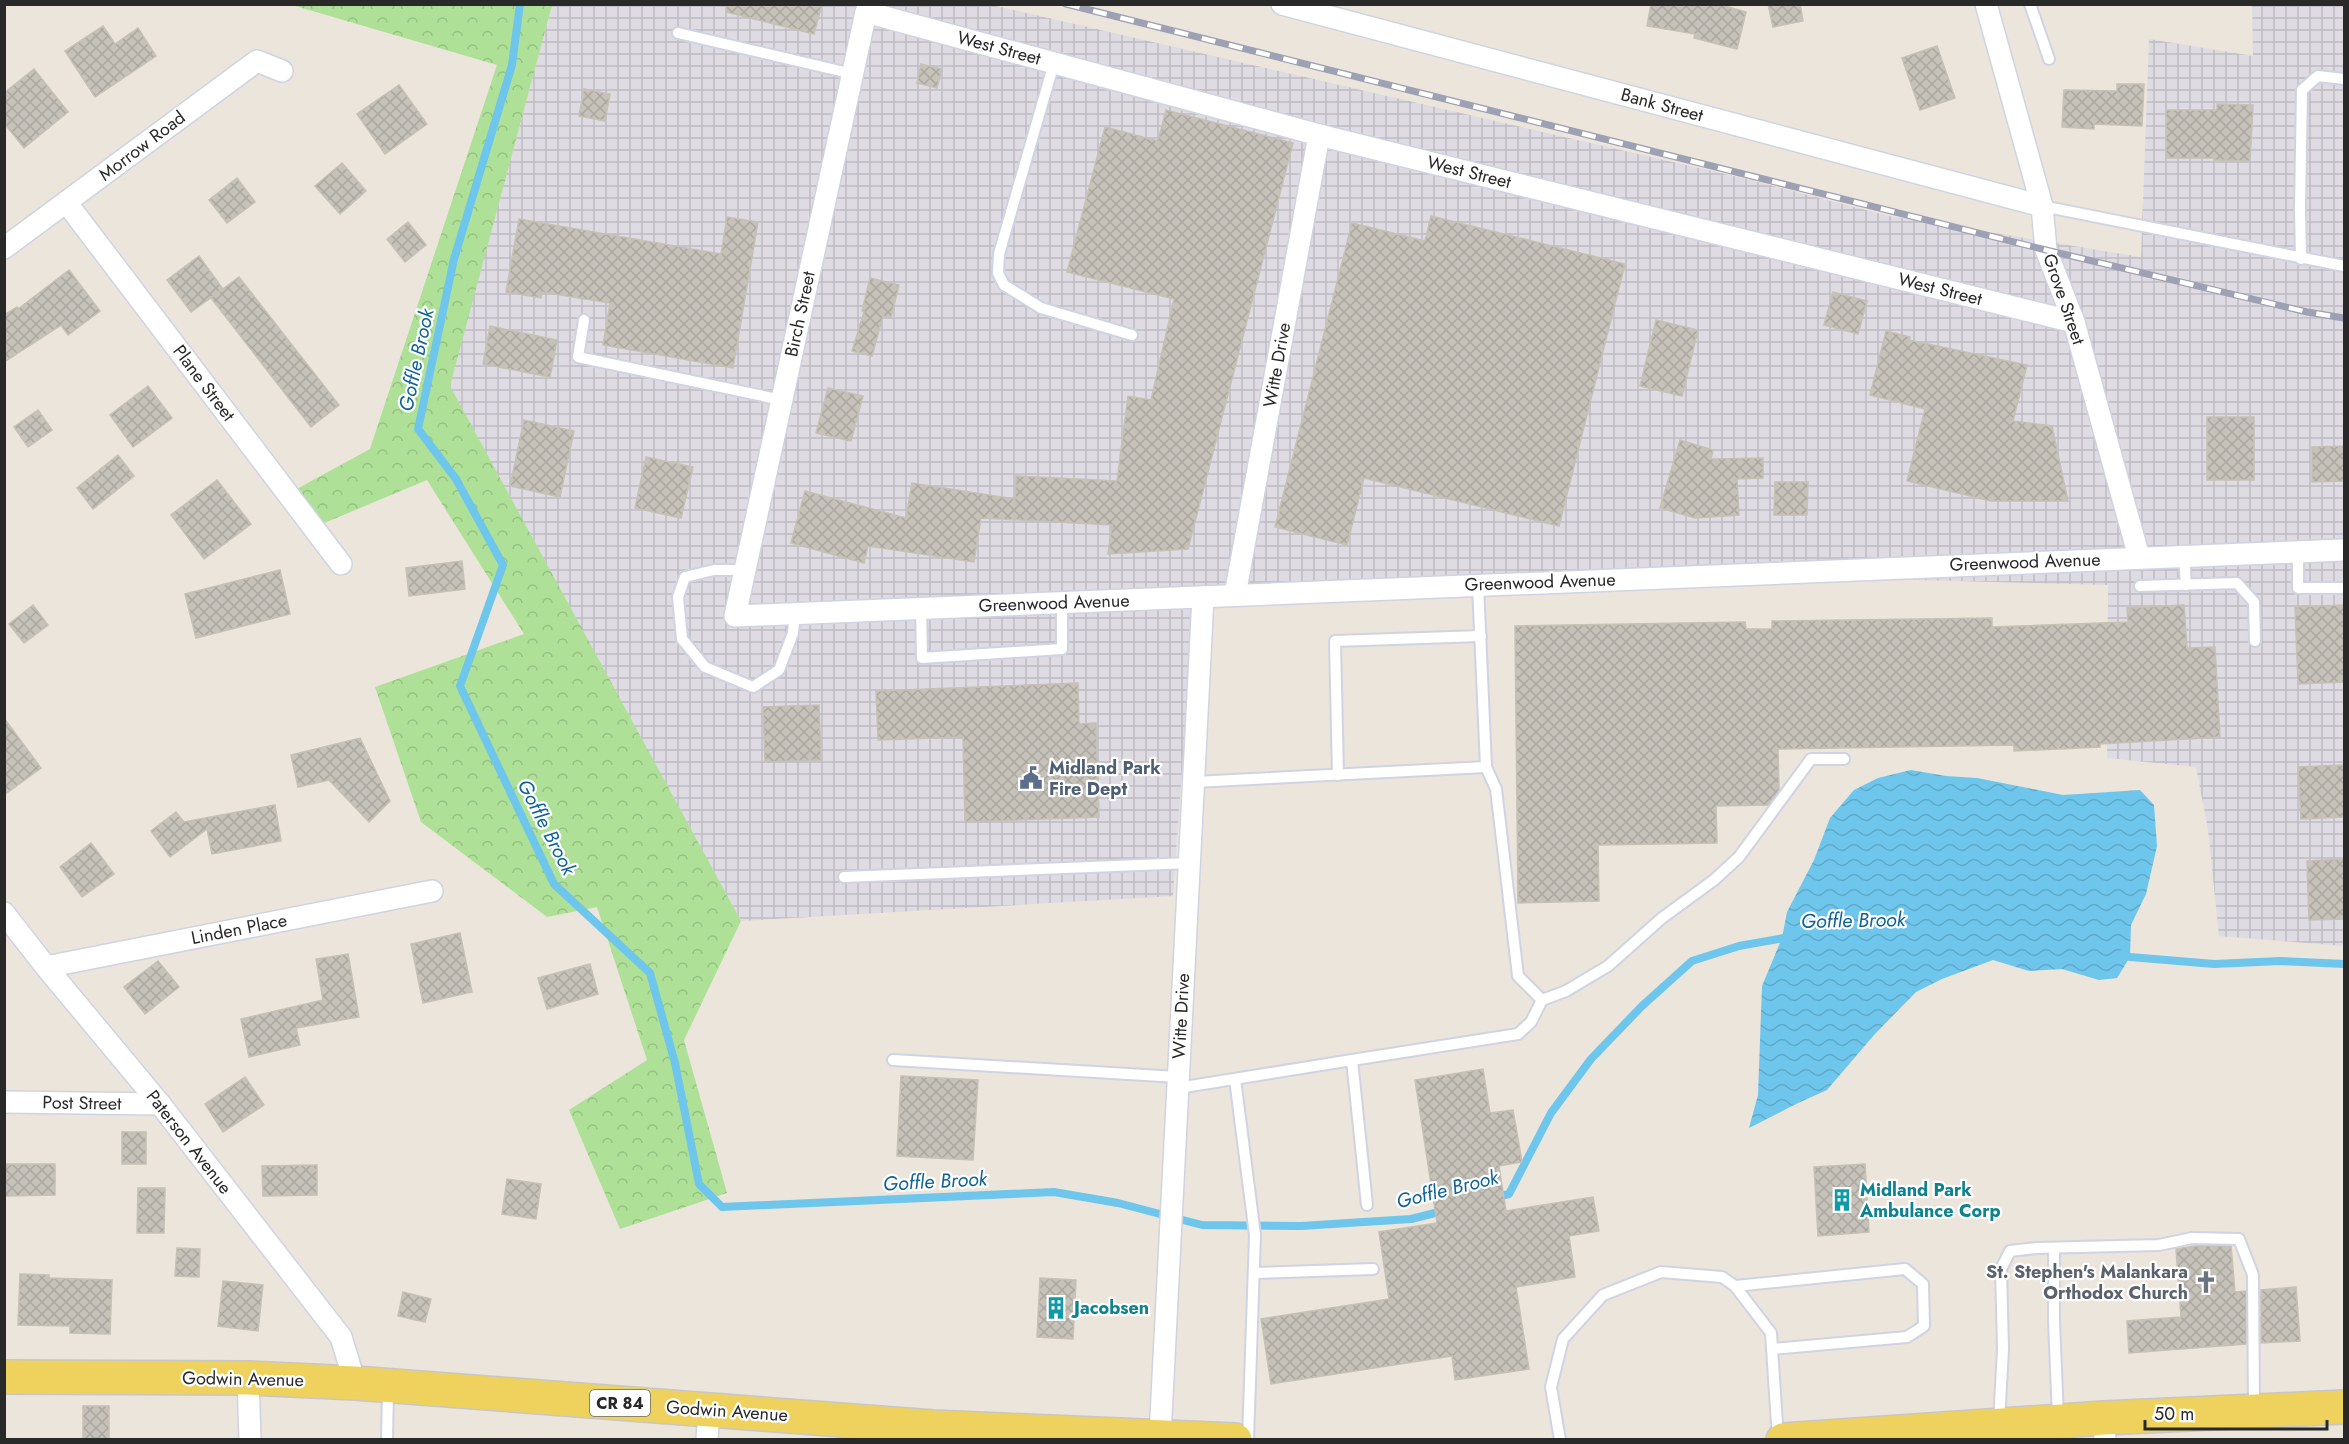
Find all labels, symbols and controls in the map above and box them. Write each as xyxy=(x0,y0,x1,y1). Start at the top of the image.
street label: West Street xyxy=(954,24,1044,72)
street label: Bank Street xyxy=(1618,82,1707,129)
street label: Morrow Road xyxy=(93,105,191,187)
street label: West Street xyxy=(1424,149,1514,195)
street label: Grove Street xyxy=(2036,250,2092,349)
street label: West Street xyxy=(1895,266,1985,312)
street label: Birch Street xyxy=(778,268,822,359)
water label: Goffle Brook xyxy=(391,305,442,414)
street label: Witte Drive xyxy=(1257,320,1297,410)
street label: Plane Street xyxy=(167,339,242,427)
street label: Greenwood Avenue xyxy=(1949,546,2101,578)
street label: Greenwood Avenue xyxy=(1464,566,1616,598)
street label: Greenwood Avenue xyxy=(978,587,1130,619)
place label: Midland Park Fire Dept xyxy=(1049,755,1161,802)
public building icon: Midland Park Fire Dept xyxy=(1018,765,1044,791)
water label: Goffle Brook xyxy=(510,774,584,882)
water label: Goffle Brook xyxy=(1801,905,1907,936)
street label: Linden Place xyxy=(189,907,289,951)
street label: Witte Drive xyxy=(1166,972,1196,1060)
street label: Paterson Avenue xyxy=(140,1084,238,1200)
street label: Post Street xyxy=(42,1089,122,1117)
water label: Goffle Brook xyxy=(1393,1162,1503,1216)
water label: Goffle Brook xyxy=(882,1164,989,1199)
place label: Midland Park Ambulance Corp xyxy=(1859,1177,2001,1224)
building icon: Midland Park Ambulance Corp xyxy=(1829,1187,1855,1213)
place label: St. Stephen's Malankara Orthodox Church xyxy=(1986,1259,2188,1306)
church icon: St. Stephen's Malankara Orthodox Church xyxy=(2193,1269,2219,1295)
building icon: Jacobsen xyxy=(1043,1295,1069,1321)
place label: Jacobsen xyxy=(1071,1295,1149,1321)
street label: Godwin Avenue xyxy=(182,1365,304,1393)
road number: CR 84 xyxy=(590,1390,650,1416)
scale bar xyxy=(2145,1393,2326,1431)
street label: Godwin Avenue xyxy=(665,1394,789,1428)
text: 50 m xyxy=(2154,1401,2194,1427)

